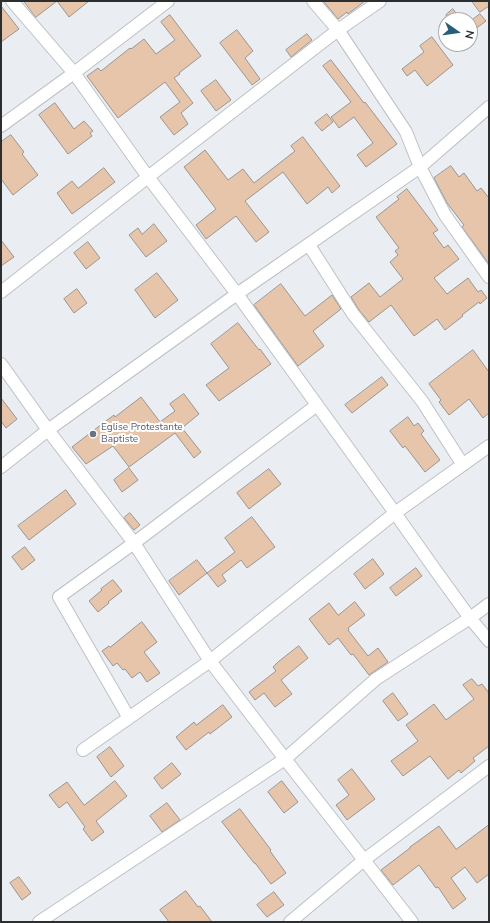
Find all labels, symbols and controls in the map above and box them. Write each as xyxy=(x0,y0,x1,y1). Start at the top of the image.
north arrow xyxy=(438,12,478,52)
text: N xyxy=(461,29,477,40)
place label: Eglise Protestante Baptiste xyxy=(101,422,183,446)
marker: Eglise Protestante Baptiste xyxy=(88,429,98,439)

